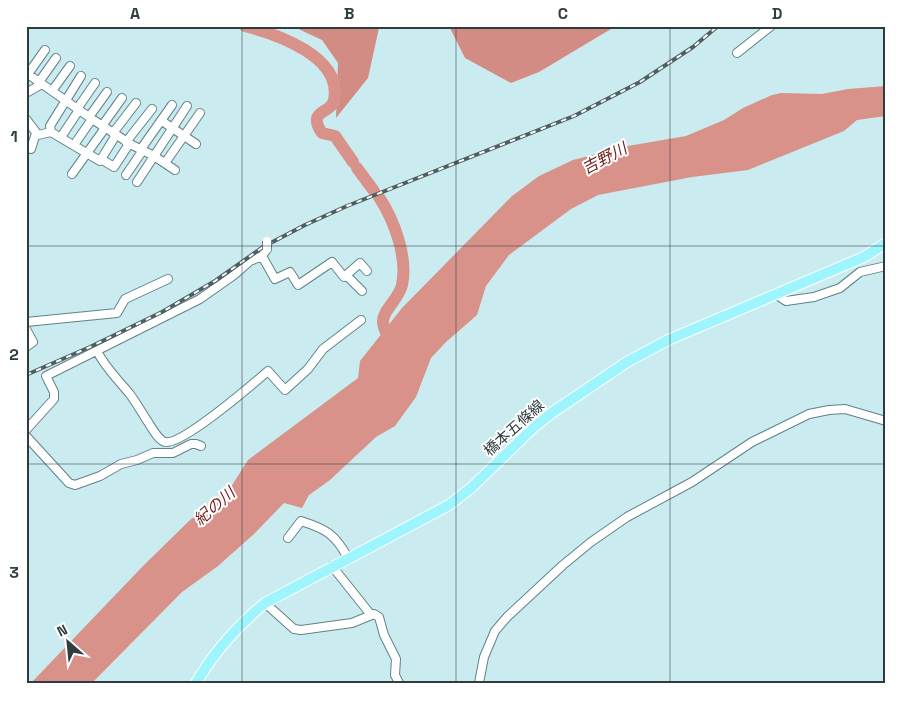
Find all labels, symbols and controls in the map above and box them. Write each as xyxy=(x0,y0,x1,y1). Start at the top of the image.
text: A xyxy=(130,3,140,24)
text: B xyxy=(344,3,354,24)
text: C xyxy=(558,3,568,24)
text: D xyxy=(772,3,782,24)
text: 1 xyxy=(10,126,18,147)
water label: 吉野川 xyxy=(578,137,632,179)
text: 2 xyxy=(9,344,19,365)
street label: 橋本五條線 xyxy=(479,395,548,460)
water label: 紀の川 xyxy=(189,481,241,530)
text: 3 xyxy=(9,562,19,583)
north arrow xyxy=(42,616,92,666)
text: N xyxy=(54,620,70,641)

